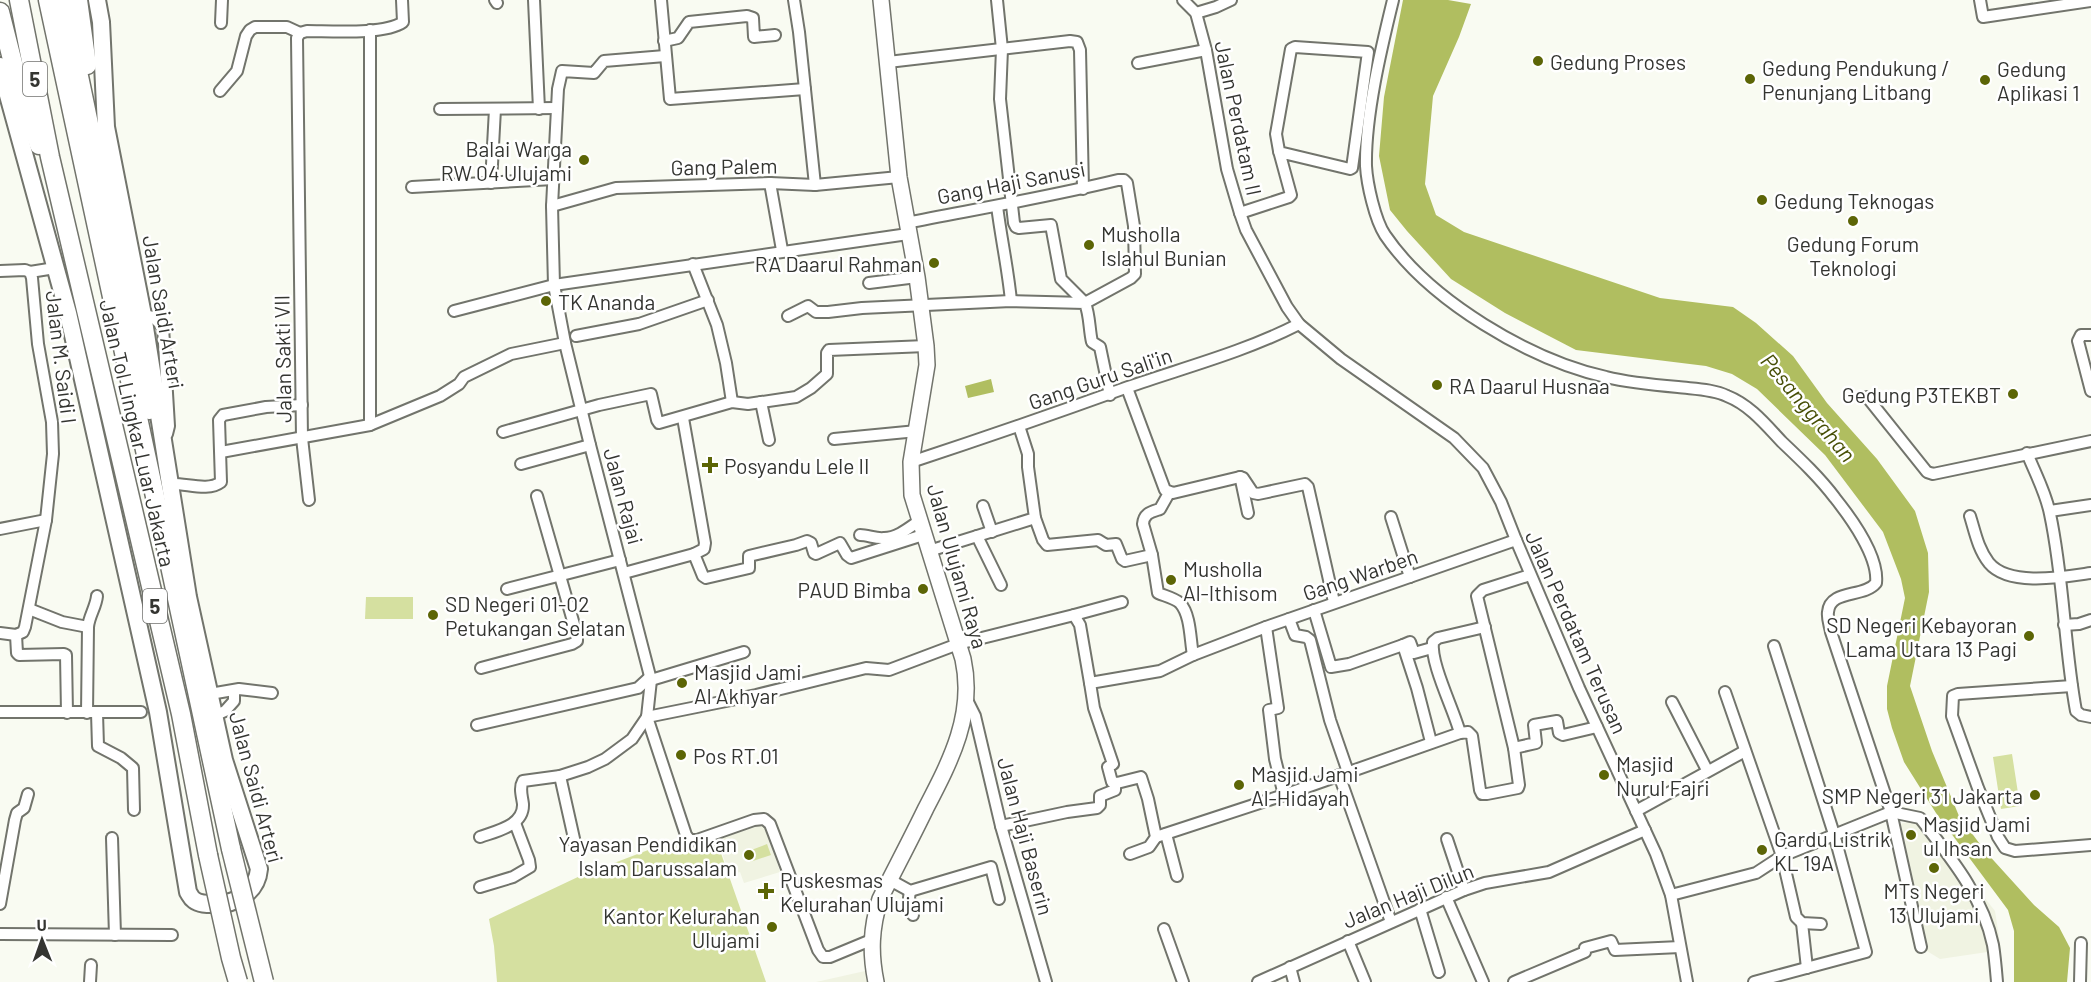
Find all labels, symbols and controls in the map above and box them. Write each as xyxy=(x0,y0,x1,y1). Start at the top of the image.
street label: Jalan Perdatam II xyxy=(1210,38,1268,198)
place label: Gedung Proses xyxy=(1550,49,1686,74)
marker: Gedung Proses xyxy=(1531,54,1545,68)
place label: Gedung Pendukung / Penunjang Litbang xyxy=(1762,55,1950,104)
place label: Gedung Aplikasi 1 xyxy=(1997,56,2080,105)
road number: 5 xyxy=(23,62,47,96)
marker: Gedung Pendukung / Penunjang Litbang xyxy=(1743,72,1757,86)
marker: Gedung Aplikasi 1 xyxy=(1978,73,1992,87)
place label: Balai Warga RW 04 Ulujami xyxy=(441,136,572,185)
marker: Balai Warga RW 04 Ulujami xyxy=(577,153,591,167)
street label: Gang Palem xyxy=(670,153,778,179)
street label: Gang Haji Sanusi xyxy=(935,155,1087,209)
place label: Gedung Teknogas xyxy=(1774,188,1934,213)
marker: Gedung Teknogas xyxy=(1755,193,1769,207)
marker: Gedung Forum Teknologi xyxy=(1846,214,1860,228)
place label: Musholla Islahul Bunian xyxy=(1101,221,1227,270)
place label: Gedung Forum Teknologi xyxy=(1787,231,1919,280)
street label: Jalan Saidi Arteri xyxy=(138,233,190,391)
marker: Musholla Islahul Bunian xyxy=(1082,238,1096,252)
place label: RA Daarul Rahman xyxy=(755,251,922,276)
marker: RA Daarul Rahman xyxy=(927,256,941,270)
street label: Jalan M. Saidi I xyxy=(41,289,83,425)
place label: TK Ananda xyxy=(558,289,655,314)
marker: TK Ananda xyxy=(539,294,553,308)
street label: Jalan Sakti VII xyxy=(268,295,296,423)
street label: Jalan Tol Lingkar Luar Jakarta xyxy=(95,297,181,569)
street label: Gang Guru Sali'in xyxy=(1025,342,1175,414)
water label: Pesanggrahan xyxy=(1756,348,1862,466)
place label: RA Daarul Husnaa xyxy=(1449,373,1610,398)
marker: RA Daarul Husnaa xyxy=(1430,378,1444,392)
place label: Gedung P3TEKBT xyxy=(1842,382,2001,407)
marker: Gedung P3TEKBT xyxy=(2006,387,2020,401)
street label: Jalan Rajai xyxy=(599,445,649,547)
place label: Posyandu Lele II xyxy=(724,453,869,478)
marker: Posyandu Lele II xyxy=(701,456,719,474)
street label: Jalan Ulujami Raya xyxy=(923,481,993,651)
street label: Jalan Perdatam Terusan xyxy=(1521,527,1633,737)
street label: Gang Warben xyxy=(1299,543,1421,605)
place label: Musholla Al-Ithisom xyxy=(1183,556,1278,605)
marker: Musholla Al-Ithisom xyxy=(1164,573,1178,587)
place label: PAUD Bimba xyxy=(798,577,911,602)
marker: PAUD Bimba xyxy=(916,582,930,596)
road number: 5 xyxy=(143,589,167,623)
place label: SD Negeri 01-02 Petukangan Selatan xyxy=(445,591,626,640)
marker: SD Negeri 01-02 Petukangan Selatan xyxy=(426,608,440,622)
place label: SD Negeri Kebayoran Lama Utara 13 Pagi xyxy=(1826,612,2017,661)
marker: SD Negeri Kebayoran Lama Utara 13 Pagi xyxy=(2022,629,2036,643)
place label: Masjid Jami Al Akhyar xyxy=(694,659,802,708)
marker: Masjid Jami Al Akhyar xyxy=(675,676,689,690)
street label: Jalan Saidi Arteri xyxy=(225,709,289,865)
place label: Pos RT.01 xyxy=(693,743,779,768)
marker: Pos RT.01 xyxy=(674,748,688,762)
place label: Masjid Nurul Fajri xyxy=(1616,751,1710,800)
street label: Jalan Haji Baserin xyxy=(993,754,1059,918)
place label: Masjid Jami Al-Hidayah xyxy=(1251,761,1359,810)
marker: Masjid Nurul Fajri xyxy=(1597,768,1611,782)
marker: Masjid Jami Al-Hidayah xyxy=(1232,778,1246,792)
place label: SMP Negeri 31 Jakarta xyxy=(1822,783,2023,808)
marker: SMP Negeri 31 Jakarta xyxy=(2028,788,2042,802)
place label: Masjid Jami ul Ihsan xyxy=(1923,811,2031,860)
place label: Gardu Listrik KL 19A xyxy=(1774,826,1890,875)
marker: Masjid Jami ul Ihsan xyxy=(1904,828,1918,842)
place label: Yayasan Pendidikan Islam Darussalam xyxy=(558,831,737,880)
marker: Gardu Listrik KL 19A xyxy=(1755,843,1769,857)
marker: Yayasan Pendidikan Islam Darussalam xyxy=(742,848,756,862)
street label: Jalan Haji Dilun xyxy=(1339,857,1477,933)
marker: MTs Negeri 13 Ulujami xyxy=(1927,861,1941,875)
place label: Puskesmas Kelurahan Ulujami xyxy=(780,867,944,916)
place label: MTs Negeri 13 Ulujami xyxy=(1883,878,1985,927)
marker: Puskesmas Kelurahan Ulujami xyxy=(757,882,775,900)
place label: Kantor Kelurahan Ulujami xyxy=(603,903,760,952)
north arrow xyxy=(12,910,72,970)
text: U xyxy=(37,915,47,934)
marker: Kantor Kelurahan Ulujami xyxy=(765,920,779,934)

